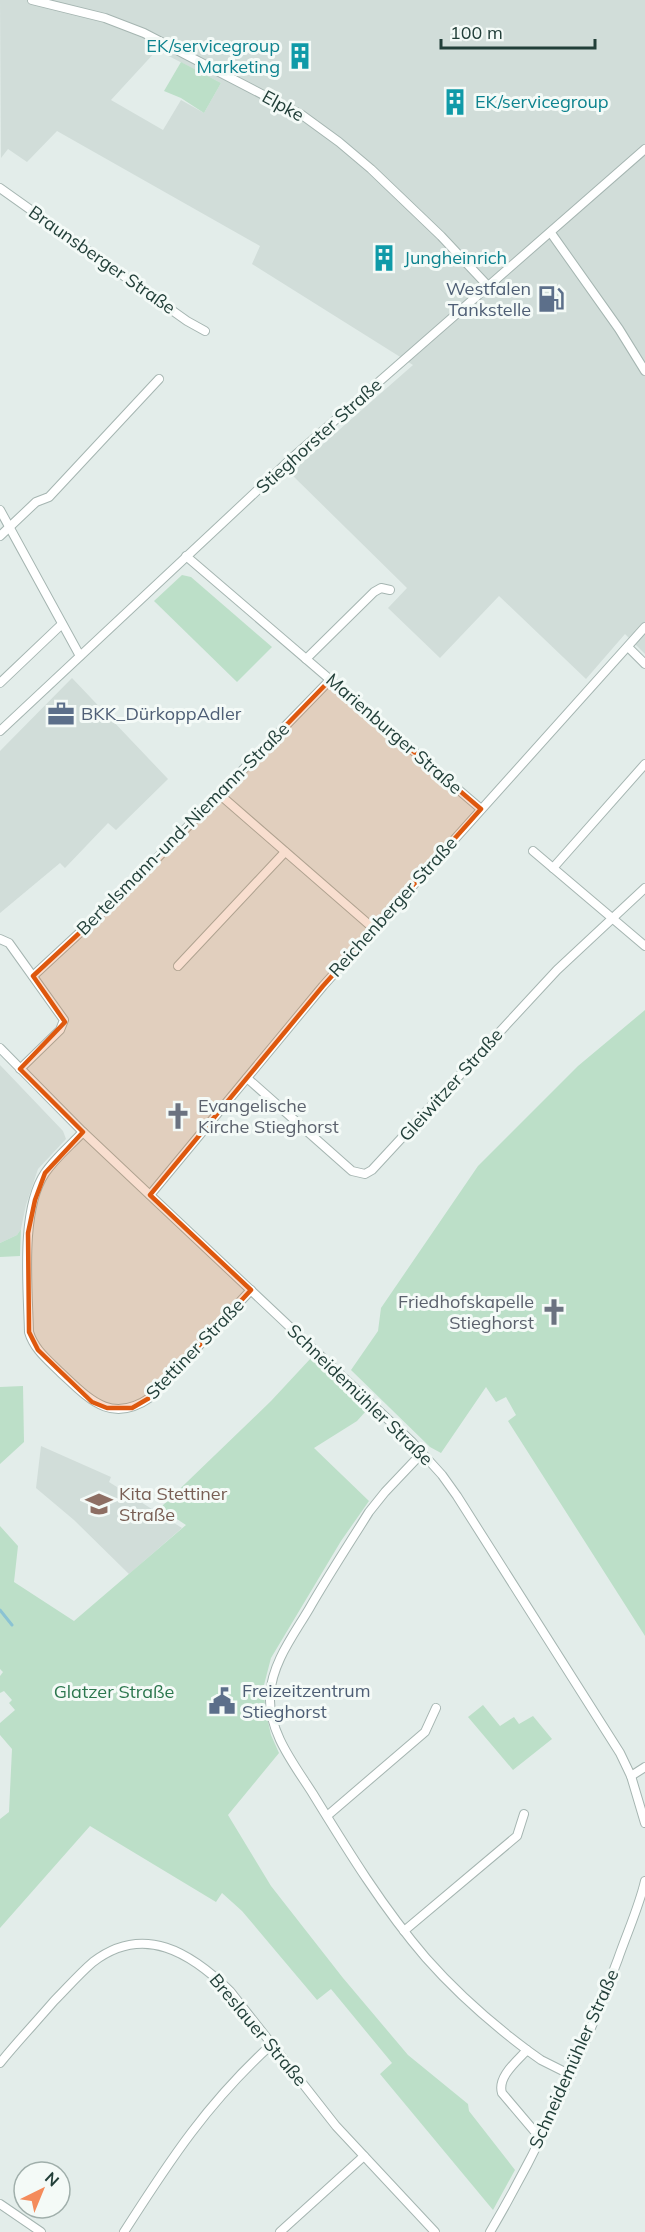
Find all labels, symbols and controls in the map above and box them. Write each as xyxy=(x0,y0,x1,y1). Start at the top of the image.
scale bar xyxy=(441,12,596,50)
text: 100 m xyxy=(450,21,503,44)
place label: EK/servicegroup Marketing xyxy=(146,34,280,78)
building icon: EK/servicegroup Marketing xyxy=(285,41,315,71)
street label: Elpke xyxy=(258,85,308,126)
building icon: EK/servicegroup xyxy=(440,87,470,117)
place label: EK/servicegroup xyxy=(475,90,609,113)
street label: Braunsberger Straße xyxy=(24,200,180,319)
building icon: Jungheinrich xyxy=(369,243,399,273)
place label: Jungheinrich xyxy=(404,246,507,269)
place label: Westfalen Tankstelle xyxy=(446,277,531,321)
fuel station icon: Westfalen Tankstelle xyxy=(536,284,566,314)
street label: Stieghorster Straße xyxy=(251,373,386,498)
street label: Marienburger Straße xyxy=(322,668,467,799)
office icon: BKK_DürkoppAdler xyxy=(46,699,76,729)
place label: BKK_DürkoppAdler xyxy=(81,702,242,725)
street label: Bertelsmann-und-Niemann-Straße xyxy=(71,717,294,940)
street label: Reichenberger Straße xyxy=(324,832,462,982)
street label: Gleiwitzer Straße xyxy=(394,1024,507,1146)
place label: Evangelische Kirche Stieghorst xyxy=(198,1094,339,1138)
church icon: Evangelische Kirche Stieghorst xyxy=(163,1101,193,1131)
place label: Friedhofskapelle Stieghorst xyxy=(398,1290,534,1334)
street label: Stettiner Straße xyxy=(141,1293,249,1404)
church icon: Friedhofskapelle Stieghorst xyxy=(539,1297,569,1327)
street label: Schneidemühler Straße xyxy=(283,1319,438,1470)
place label: Kita Stettiner Straße xyxy=(119,1482,228,1526)
school or university icon: Kita Stettiner Straße xyxy=(84,1489,114,1519)
place label: Freizeitzentrum Stieghorst xyxy=(242,1679,371,1723)
park label: Glatzer Straße xyxy=(54,1680,174,1703)
public building icon: Freizeitzentrum Stieghorst xyxy=(207,1686,237,1716)
street label: Schneidemühler Straße xyxy=(524,1966,623,2152)
street label: Breslauer Straße xyxy=(205,1969,312,2091)
north arrow xyxy=(12,2160,72,2220)
text: N xyxy=(41,2168,63,2190)

